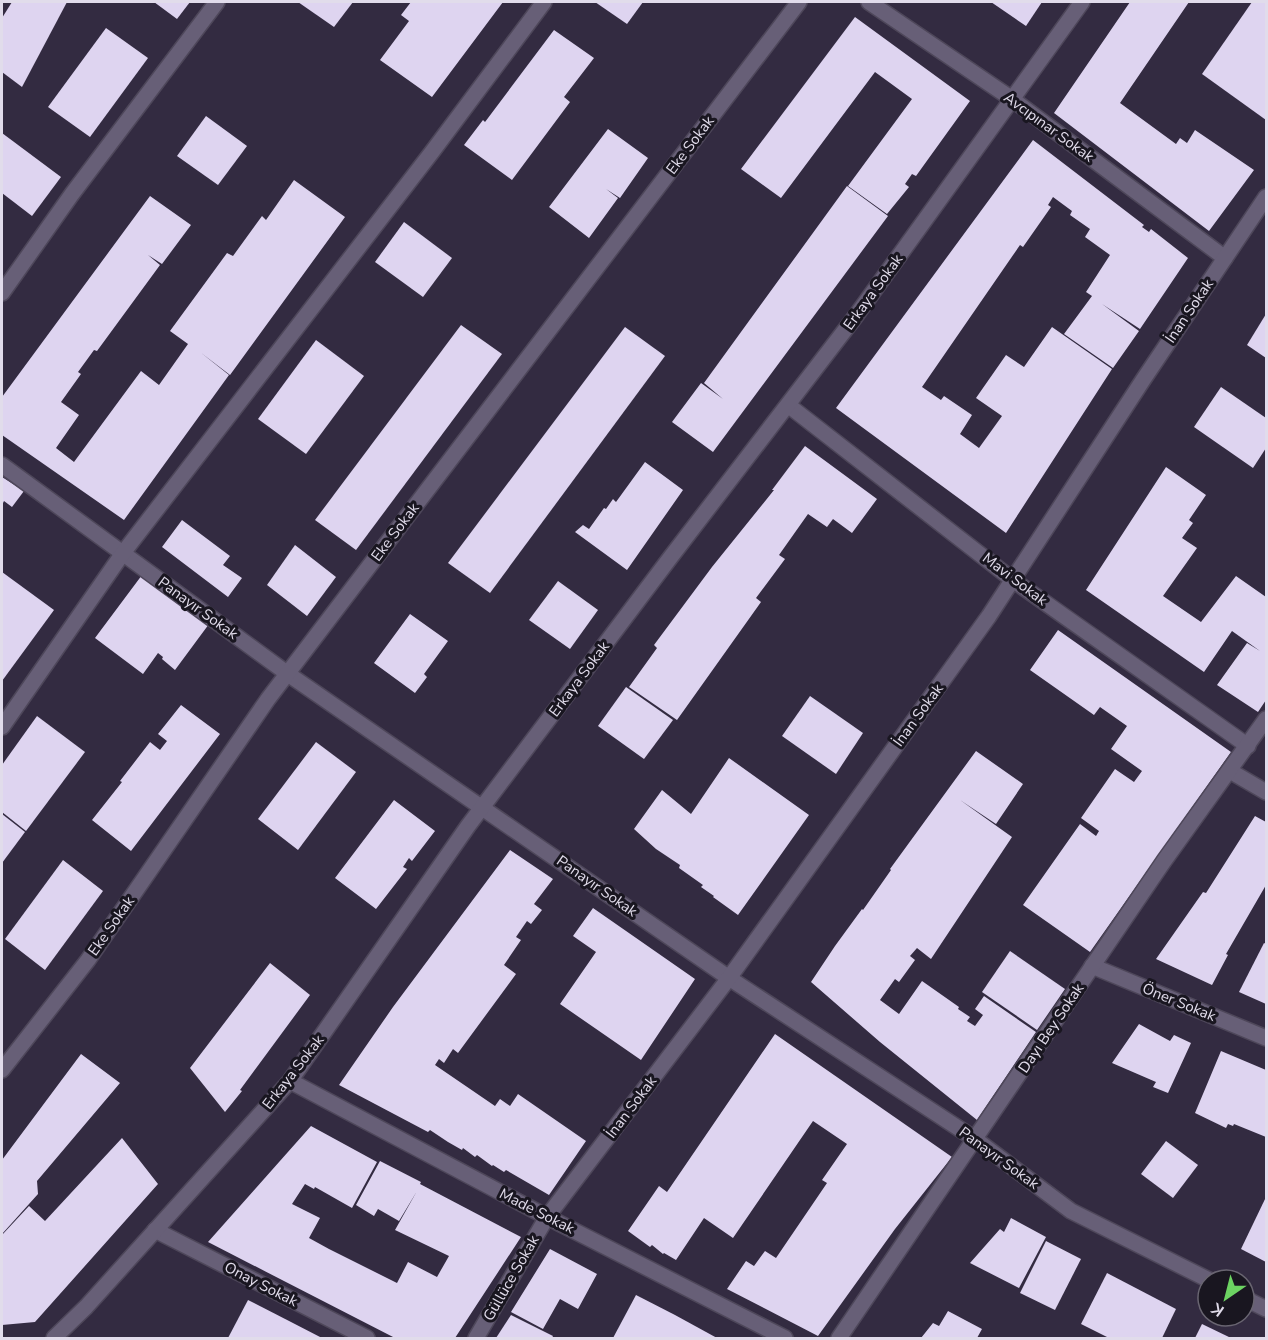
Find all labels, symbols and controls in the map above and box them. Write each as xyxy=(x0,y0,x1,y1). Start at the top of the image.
street label: Avcıpınar Sokak xyxy=(1000,87,1099,167)
street label: Eke Sokak xyxy=(661,111,719,178)
street label: Erkaya Sokak xyxy=(839,250,908,334)
street label: İnan Sokak xyxy=(1160,275,1218,347)
street label: Eke Sokak xyxy=(366,498,424,565)
street label: Mavi Sokak xyxy=(979,548,1052,610)
street label: Panayır Sokak xyxy=(154,572,242,644)
street label: Erkaya Sokak xyxy=(544,637,614,721)
street label: İnan Sokak xyxy=(888,679,948,750)
street label: Panayır Sokak xyxy=(553,851,642,922)
street label: Eke Sokak xyxy=(83,892,139,960)
street label: Öner Sokak xyxy=(1139,978,1219,1026)
street label: Dayı Bey Sokak xyxy=(1014,979,1089,1077)
street label: Erkaya Sokak xyxy=(258,1030,329,1113)
street label: İnan Sokak xyxy=(601,1071,661,1142)
street label: Panayır Sokak xyxy=(955,1122,1043,1194)
street label: Made Sokak xyxy=(496,1184,578,1239)
street label: Güllüce Sokak xyxy=(478,1231,544,1324)
street label: Onay Sokak xyxy=(221,1257,302,1311)
north arrow xyxy=(1196,1268,1256,1328)
text: K xyxy=(1206,1297,1229,1322)

